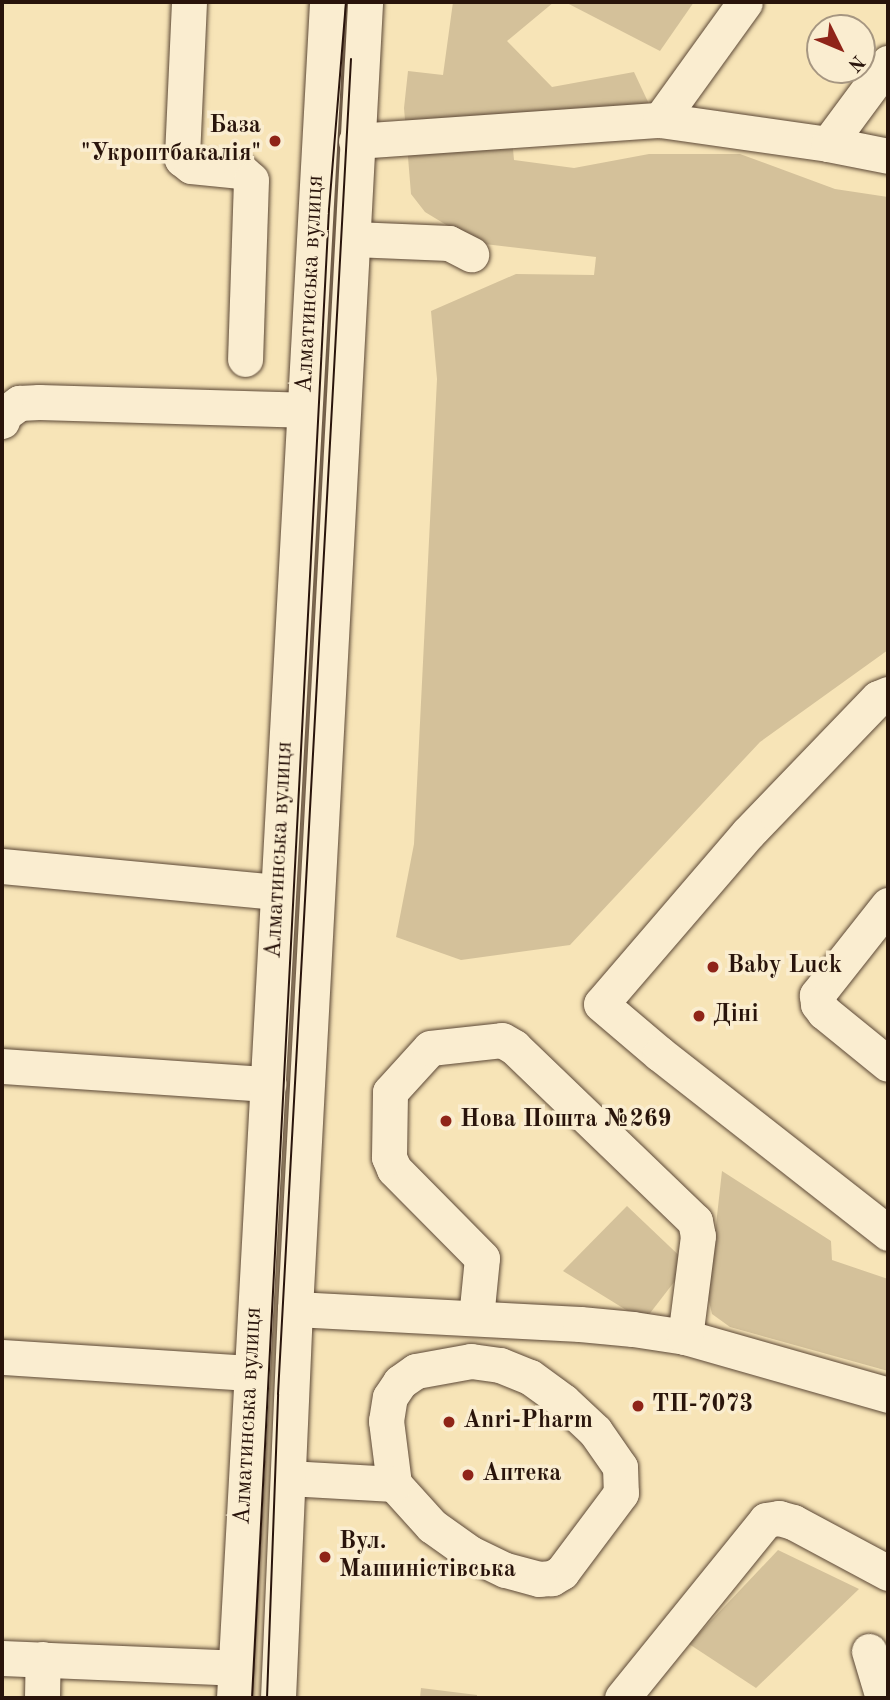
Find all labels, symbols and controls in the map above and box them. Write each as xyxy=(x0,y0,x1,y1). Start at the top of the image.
north arrow xyxy=(806,14,876,84)
text: N xyxy=(843,51,867,74)
place label: База "Укроптбакалія" xyxy=(81,113,261,169)
marker: База "Укроптбакалія" xyxy=(267,133,283,149)
street label: Алматинська вулиця xyxy=(291,174,331,394)
street label: Алматинська вулиця xyxy=(260,740,300,960)
place label: Baby Luck xyxy=(727,953,842,981)
marker: Baby Luck xyxy=(705,959,721,975)
place label: Діні xyxy=(713,1002,759,1030)
marker: Діні xyxy=(691,1008,707,1024)
place label: Нова Пошта №269 xyxy=(460,1107,671,1135)
marker: Нова Пошта №269 xyxy=(438,1113,454,1129)
street label: Алматинська вулиця xyxy=(229,1306,269,1526)
place label: ТП-7073 xyxy=(652,1392,753,1420)
marker: ТП-7073 xyxy=(630,1398,646,1414)
place label: Anri-Pharm xyxy=(463,1408,593,1436)
marker: Anri-Pharm xyxy=(441,1414,457,1430)
place label: Аптека xyxy=(482,1461,561,1489)
marker: Аптека xyxy=(460,1467,476,1483)
place label: Вул. Машиністівська xyxy=(339,1529,516,1585)
marker: Вул. Машиністівська xyxy=(317,1549,333,1565)

